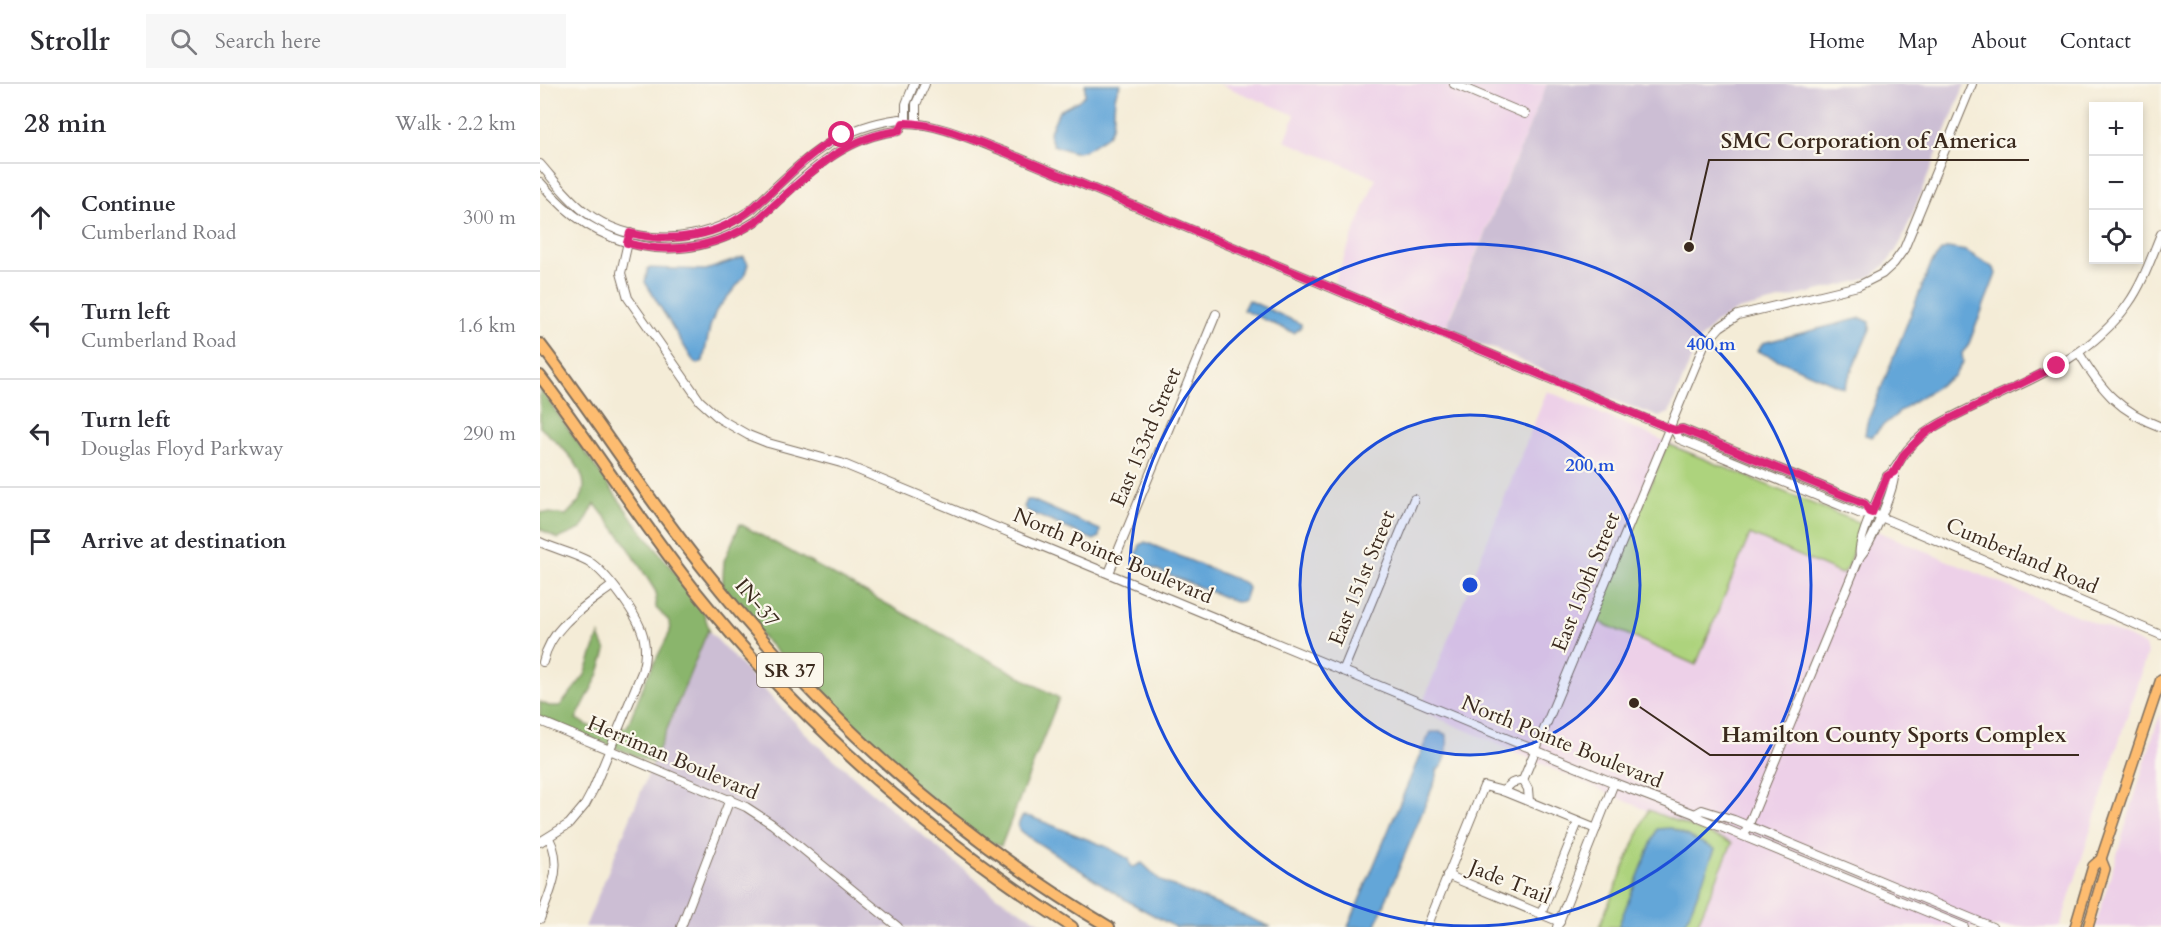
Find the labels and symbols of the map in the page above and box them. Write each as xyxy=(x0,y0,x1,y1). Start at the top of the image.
callout: SMC Corporation of America xyxy=(1709,120,2029,160)
route start xyxy=(828,121,854,147)
text: SMC Corporation of America xyxy=(1721,126,2017,156)
text: 400 m xyxy=(1686,332,1736,357)
route end xyxy=(2043,352,2069,378)
street label: East 153rd Street xyxy=(1104,363,1189,511)
text: 200 m xyxy=(1565,453,1615,478)
street label: North Pointe Boulevard xyxy=(1009,501,1217,611)
street label: East 151st Street xyxy=(1322,506,1402,650)
street label: East 150th Street xyxy=(1545,508,1627,656)
street label: Cumberland Road xyxy=(1941,511,2103,601)
street label: IN-37 xyxy=(728,572,786,634)
centre of rings xyxy=(1460,575,1480,595)
road number: SR 37 xyxy=(757,653,823,687)
street label: North Pointe Boulevard xyxy=(1457,688,1667,796)
street label: Herriman Boulevard xyxy=(583,709,763,807)
callout: Hamilton County Sports Complex xyxy=(1710,715,2079,755)
text: Hamilton County Sports Complex xyxy=(1721,720,2067,750)
street label: Jade Trail xyxy=(1462,851,1555,912)

